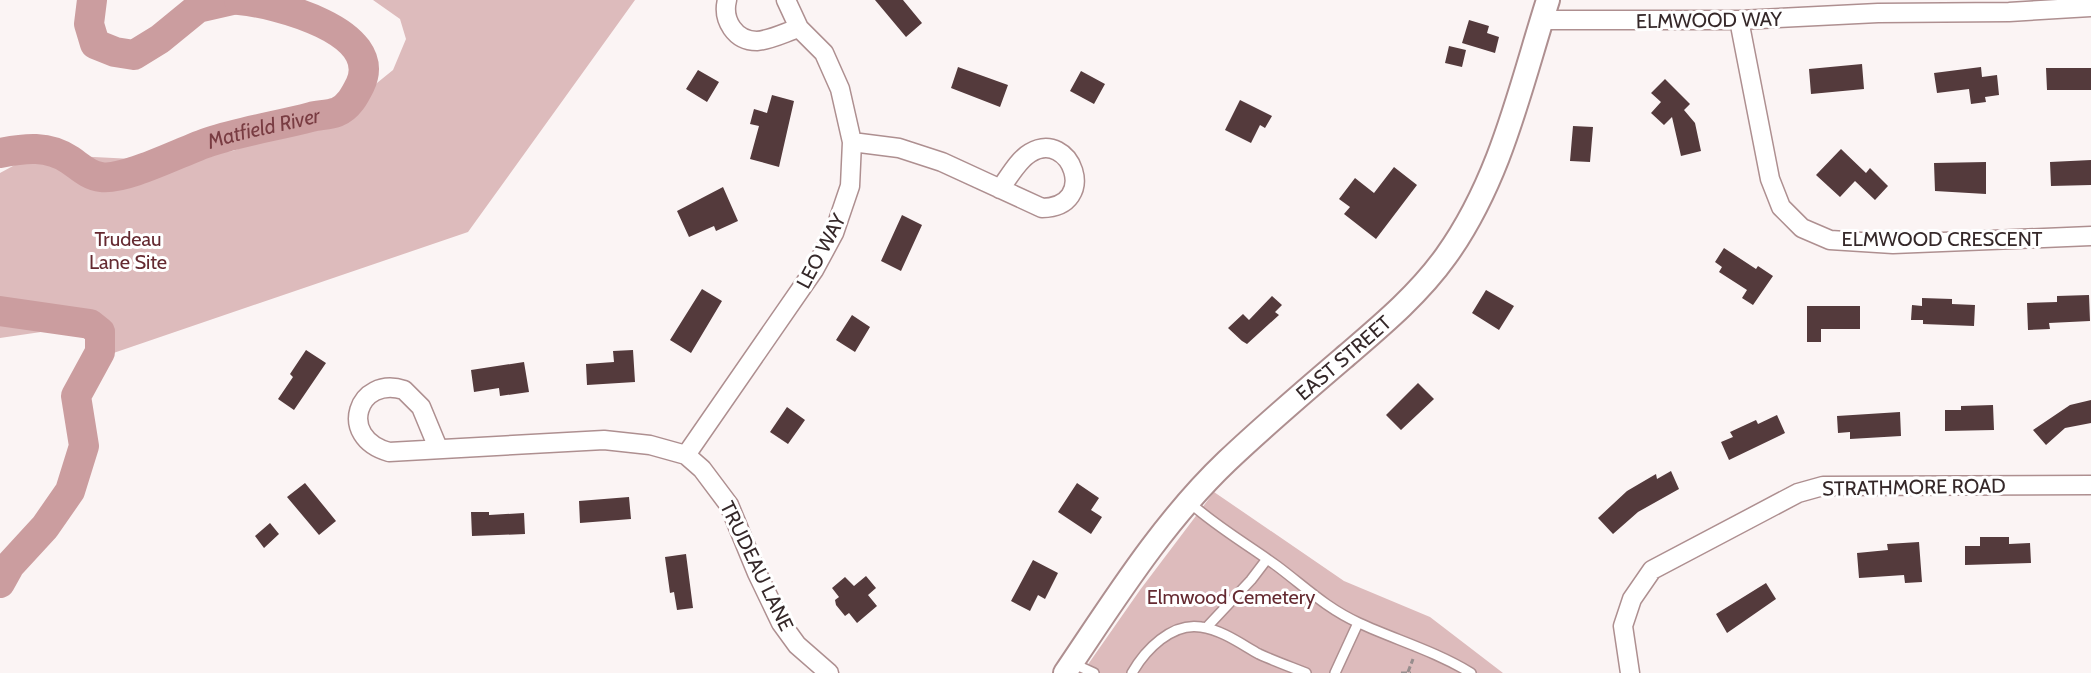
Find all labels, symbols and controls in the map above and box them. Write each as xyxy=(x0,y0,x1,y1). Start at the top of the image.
street label: ELMWOOD WAY xyxy=(1636,7,1783,33)
water label: Matfield River xyxy=(203,102,323,154)
street label: LEO WAY xyxy=(791,209,851,293)
park label: Trudeau Lane Site xyxy=(89,227,167,274)
street label: ELMWOOD CRESCENT xyxy=(1842,227,2043,251)
street label: EAST STREET xyxy=(1291,310,1396,405)
street label: STRATHMORE ROAD xyxy=(1822,473,2006,501)
street label: TRUDEAU LANE xyxy=(715,497,799,635)
park label: Elmwood Cemetery xyxy=(1147,585,1315,609)

